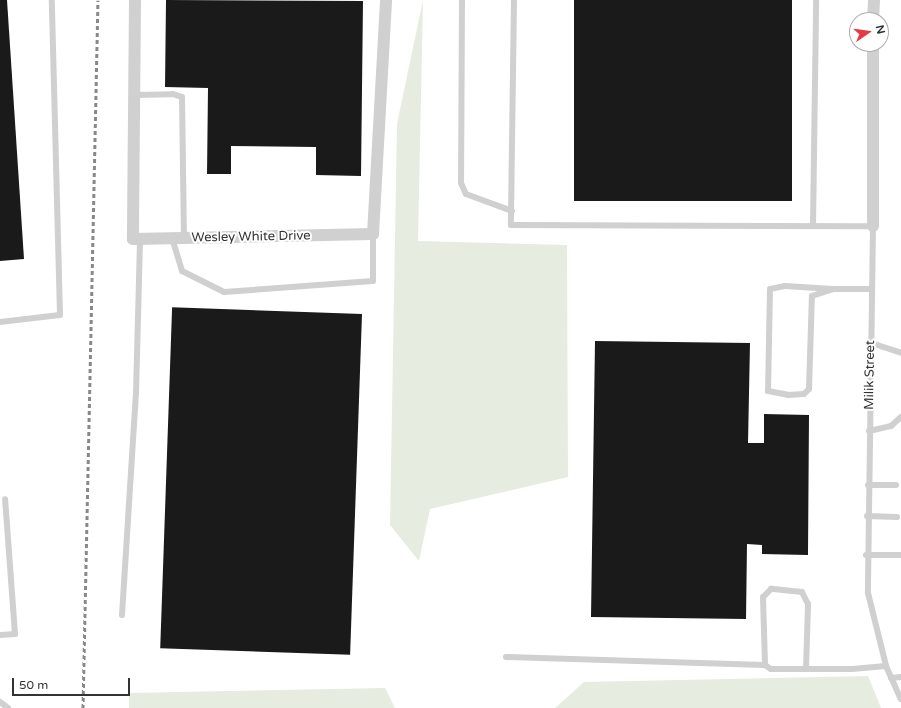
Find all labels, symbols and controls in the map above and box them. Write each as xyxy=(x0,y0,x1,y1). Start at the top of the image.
north arrow xyxy=(849,12,889,52)
text: N xyxy=(873,24,888,35)
street label: Wesley White Drive xyxy=(191,228,311,246)
street label: Milik Street xyxy=(862,340,878,410)
scale bar xyxy=(14,670,132,696)
text: 50 m xyxy=(19,678,48,692)

